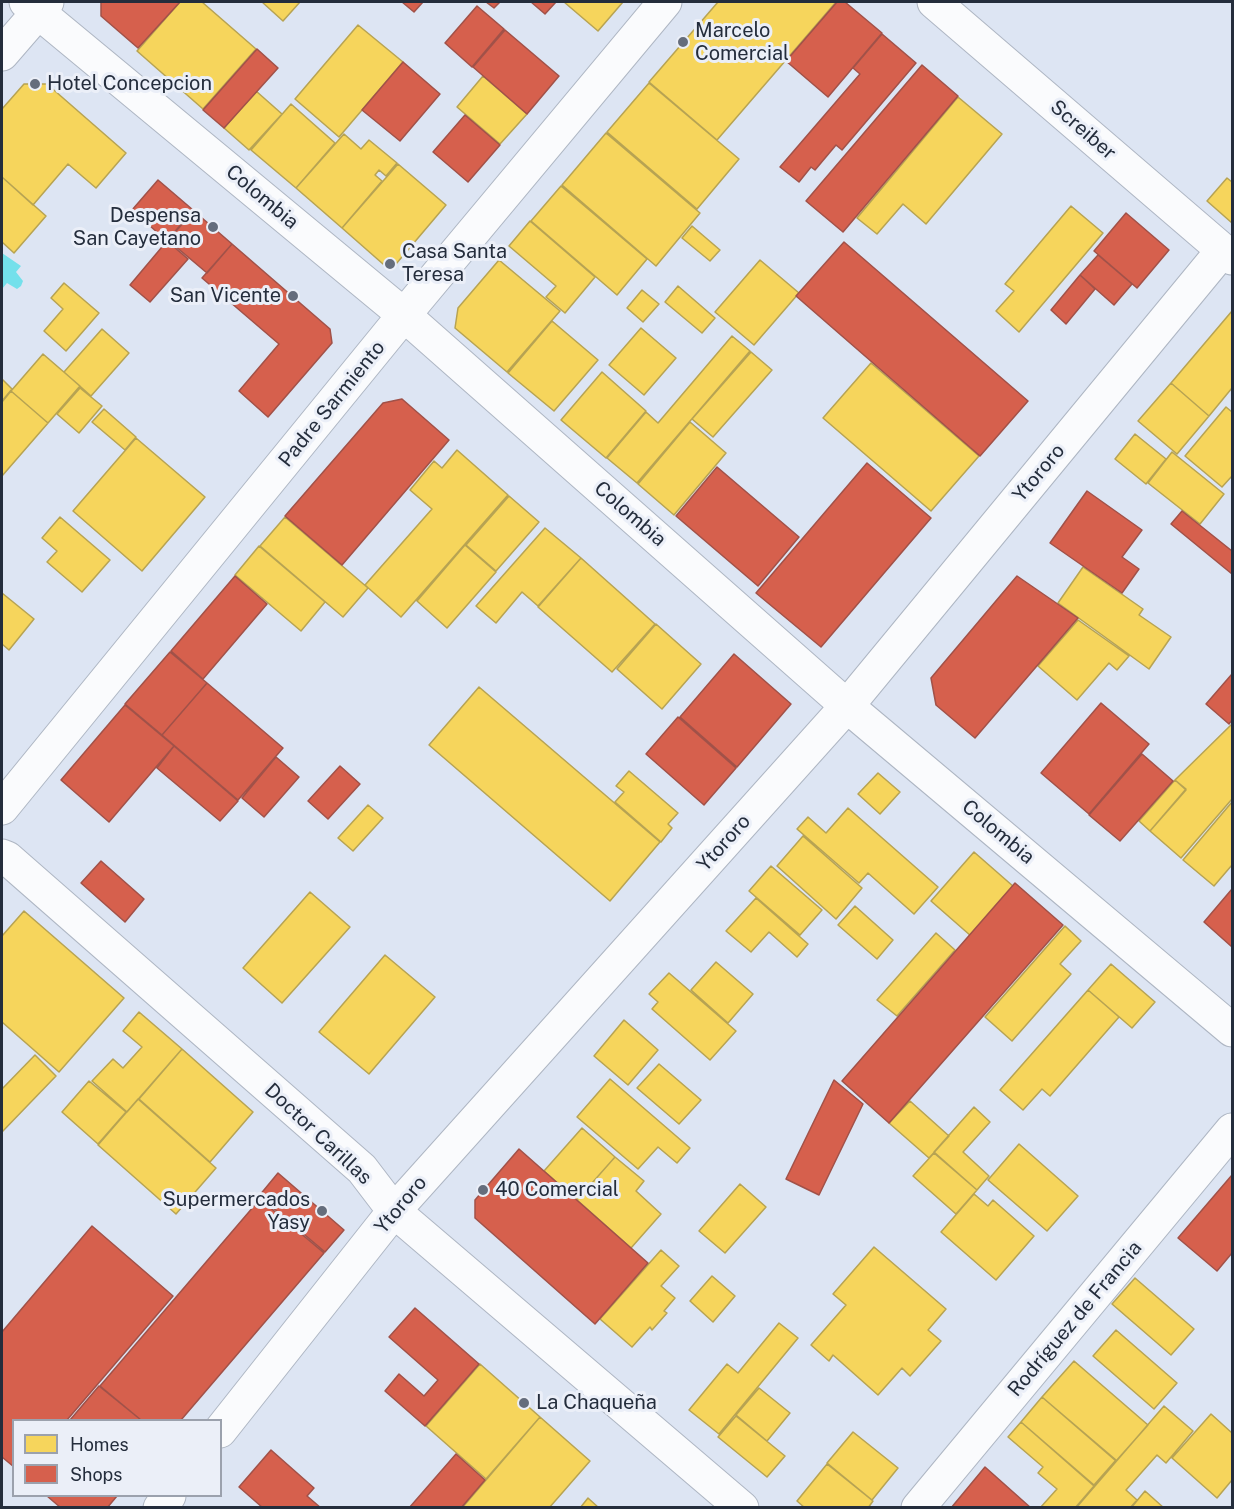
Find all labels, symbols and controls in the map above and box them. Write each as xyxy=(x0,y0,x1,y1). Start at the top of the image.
place label: Marcelo Comercial xyxy=(695,19,789,66)
marker: Marcelo Comercial xyxy=(676,35,690,49)
place label: Hotel Concepcion xyxy=(47,72,212,96)
marker: Hotel Concepcion xyxy=(28,77,42,91)
street label: Screiber xyxy=(1045,95,1121,165)
street label: Colombia xyxy=(221,160,303,234)
place label: Despensa San Cayetano xyxy=(73,204,201,251)
marker: Despensa San Cayetano xyxy=(206,220,220,234)
place label: Casa Santa Teresa xyxy=(402,240,507,287)
marker: Casa Santa Teresa xyxy=(383,257,397,271)
place label: San Vicente xyxy=(170,284,281,308)
marker: San Vicente xyxy=(286,289,300,303)
street label: Padre Sarmiento xyxy=(274,336,390,472)
street label: Ytororo xyxy=(1008,439,1070,507)
street label: Colombia xyxy=(589,476,671,552)
street label: Colombia xyxy=(957,795,1039,869)
street label: Ytororo xyxy=(692,810,756,876)
street label: Doctor Carillas xyxy=(260,1078,376,1190)
street label: Ytororo xyxy=(370,1171,432,1239)
place label: 40 Comercial xyxy=(495,1178,619,1202)
marker: 40 Comercial xyxy=(476,1183,490,1197)
place label: Supermercados Yasy xyxy=(162,1188,310,1235)
marker: Supermercados Yasy xyxy=(315,1204,329,1218)
street label: Rodríguez de Francia xyxy=(1003,1236,1147,1402)
place label: La Chaqueña xyxy=(536,1391,657,1415)
marker: La Chaqueña xyxy=(517,1396,531,1410)
legend xyxy=(12,1419,222,1497)
text: Homes xyxy=(70,1434,129,1455)
text: Shops xyxy=(70,1464,122,1485)

